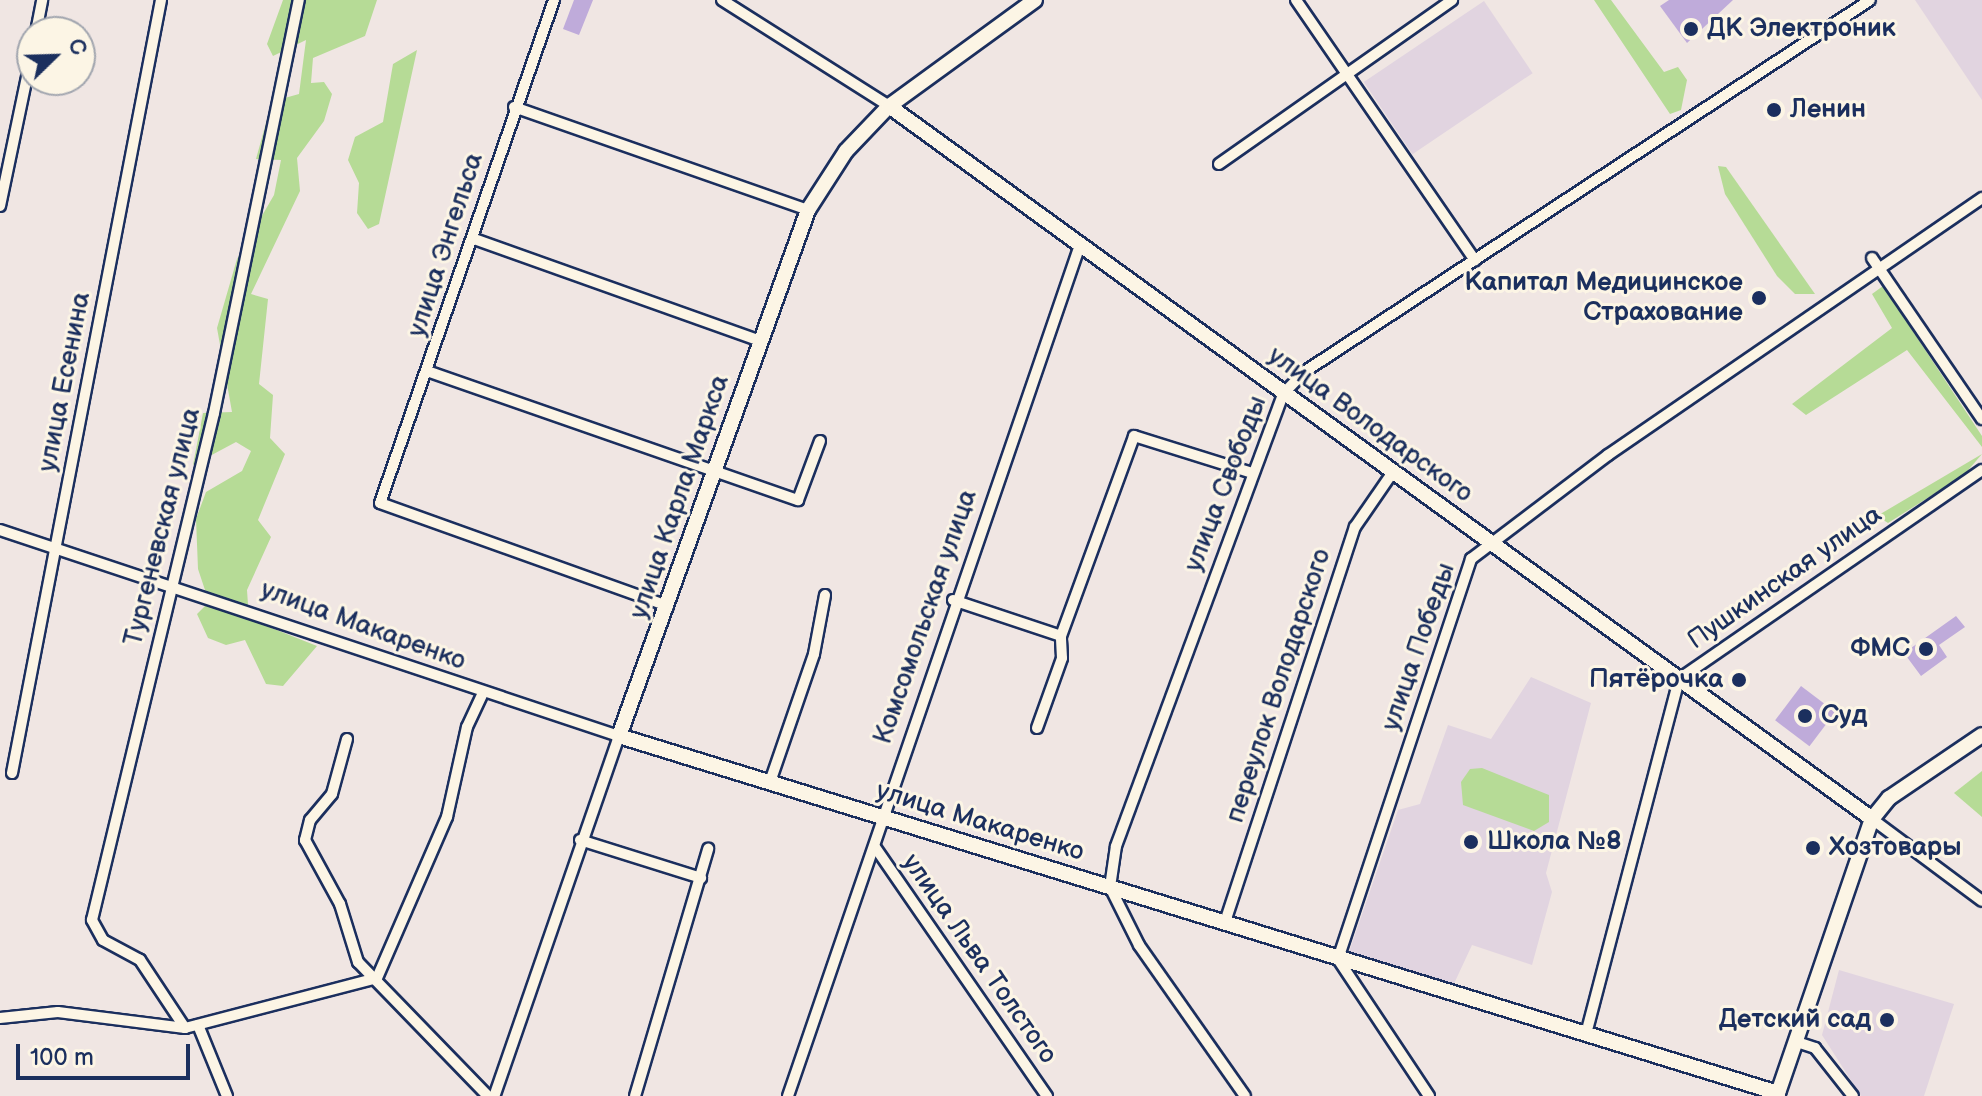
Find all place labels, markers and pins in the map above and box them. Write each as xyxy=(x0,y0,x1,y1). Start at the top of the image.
place label: ДК Электроник xyxy=(1707,13,1896,45)
marker: ДК Электроник xyxy=(1682,20,1700,38)
place label: Ленин xyxy=(1790,94,1866,126)
marker: Ленин xyxy=(1765,101,1783,119)
place label: Капитал Медицинское Страхование xyxy=(1464,267,1743,328)
marker: Капитал Медицинское Страхование xyxy=(1750,289,1768,307)
place label: ФМС xyxy=(1850,633,1910,665)
marker: ФМС xyxy=(1917,640,1935,658)
place label: Пятёрочка xyxy=(1589,664,1723,696)
marker: Пятёрочка xyxy=(1730,671,1748,689)
place label: Суд xyxy=(1821,700,1867,732)
marker: Суд xyxy=(1796,707,1814,725)
place label: Школа №8 xyxy=(1487,826,1622,858)
place label: Хозтовары xyxy=(1829,832,1961,864)
marker: Школа №8 xyxy=(1462,833,1480,851)
marker: Хозтовары xyxy=(1804,839,1822,857)
place label: Детский сад xyxy=(1719,1004,1871,1036)
marker: Детский сад xyxy=(1878,1011,1896,1029)

